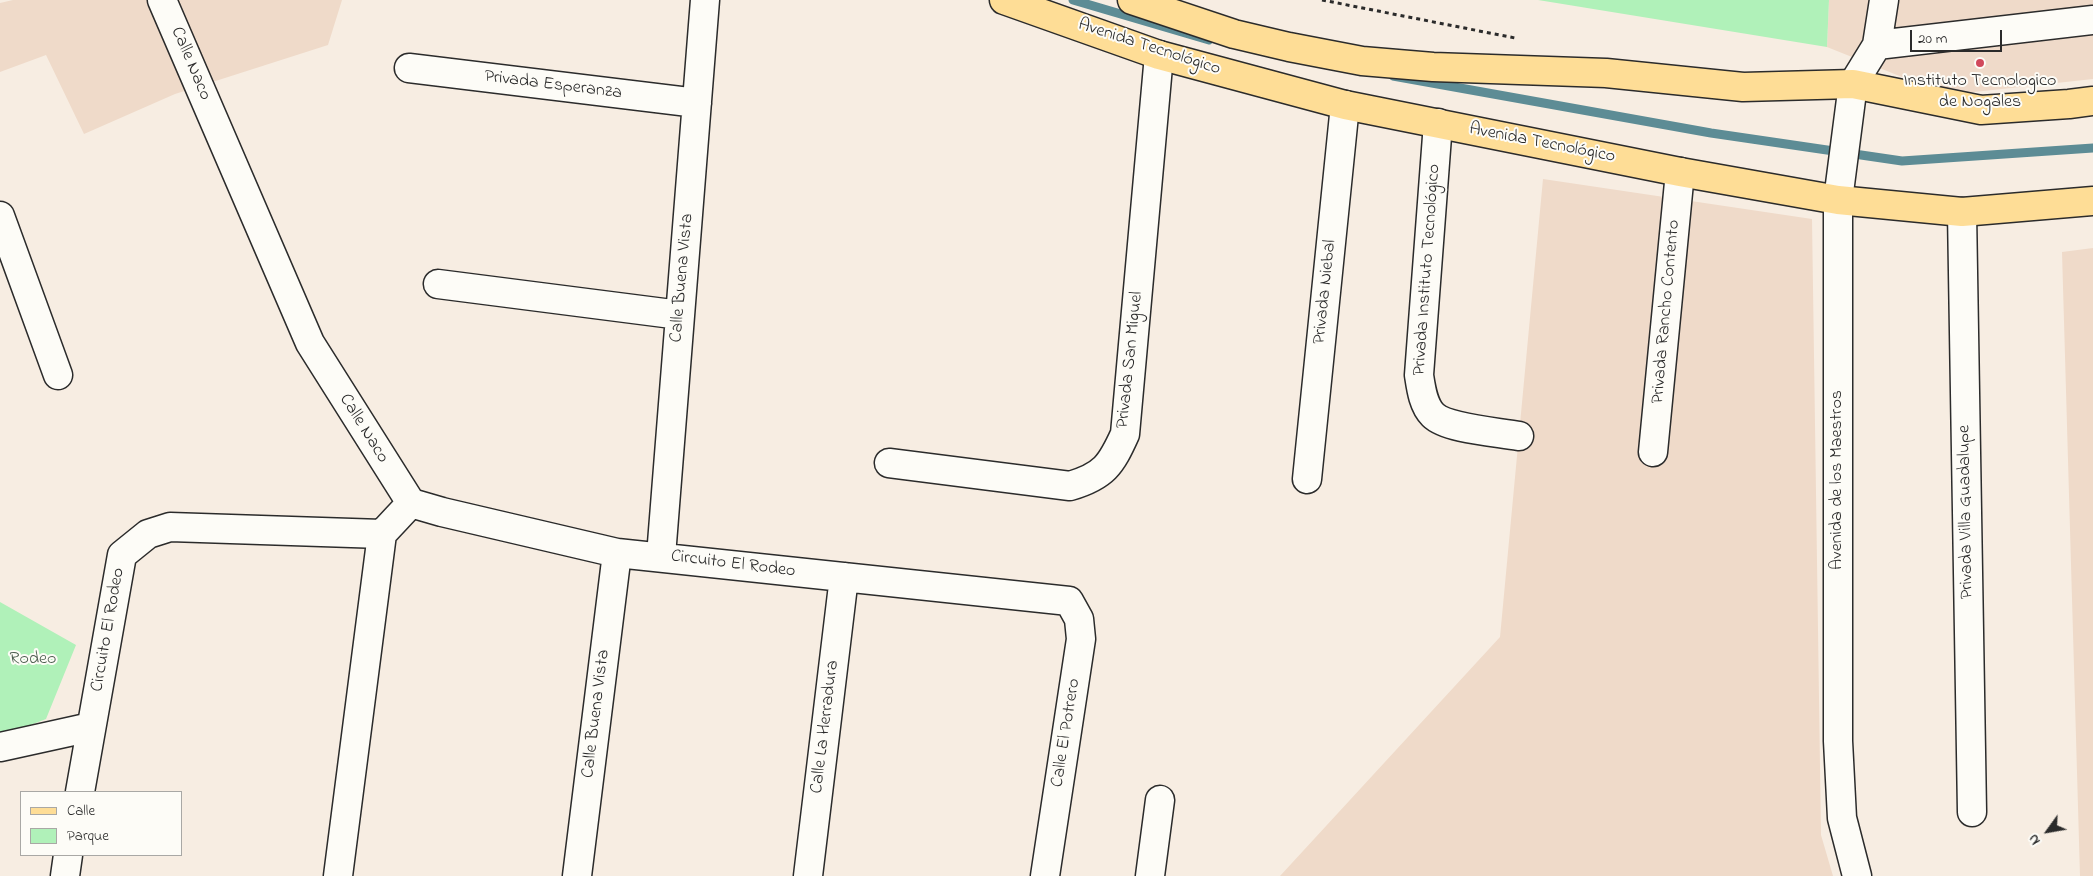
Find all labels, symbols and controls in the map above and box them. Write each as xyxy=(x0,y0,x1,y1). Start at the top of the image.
street label: Avenida Tecnológico xyxy=(1075,15,1223,81)
scale bar xyxy=(1913,20,2006,52)
street label: Calle Naco xyxy=(165,24,215,104)
text: 20 m xyxy=(1918,28,1947,50)
marker: Instituto Tecnologico de Nogales xyxy=(1974,57,1986,69)
street label: Privada Esperanza xyxy=(483,67,623,105)
place label: Instituto Tecnologico de Nogales xyxy=(1904,71,2056,114)
street label: Avenida Tecnológico xyxy=(1467,119,1617,169)
street label: Privada Instituto Tecnológico xyxy=(1410,163,1446,377)
street label: Calle Buena Vista xyxy=(667,213,699,343)
street label: Privada Rancho Contento xyxy=(1648,219,1686,405)
street label: Privada Niebal xyxy=(1310,239,1342,345)
street label: Privada San Miguel xyxy=(1113,291,1149,429)
street label: Calle Naco xyxy=(333,390,393,468)
street label: Avenida de los Maestros xyxy=(1827,390,1849,570)
street label: Privada Villa Guadalupe xyxy=(1955,425,1979,599)
street label: Circuito El Rodeo xyxy=(669,547,797,583)
street label: Circuito El Rodeo xyxy=(87,566,131,694)
park label: Rodeo xyxy=(10,649,56,671)
street label: Calle Buena Vista xyxy=(578,649,616,779)
street label: Calle La Herradura xyxy=(807,659,845,795)
street label: Calle El Potrero xyxy=(1048,677,1086,789)
legend xyxy=(20,791,182,856)
text: Calle xyxy=(67,800,95,822)
north arrow xyxy=(2023,806,2073,856)
text: Parque xyxy=(67,825,109,847)
text: N xyxy=(2023,830,2046,849)

